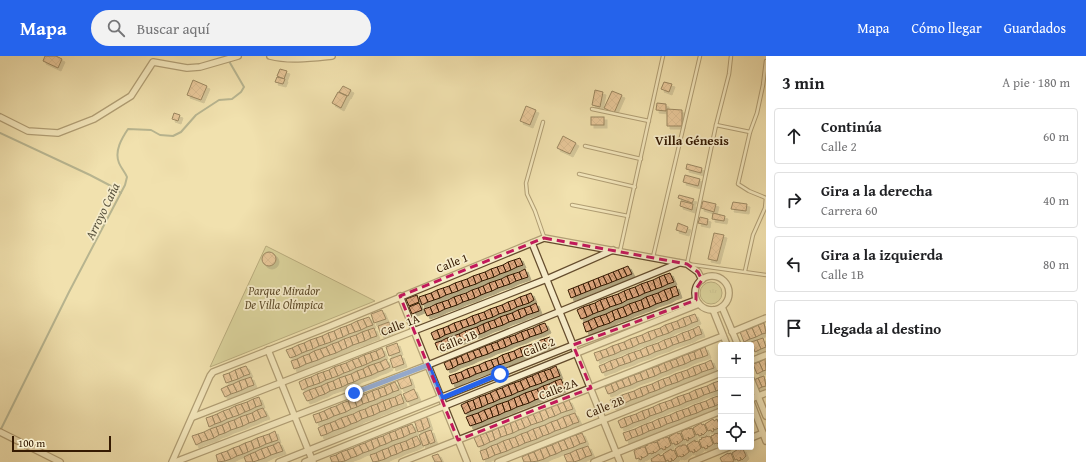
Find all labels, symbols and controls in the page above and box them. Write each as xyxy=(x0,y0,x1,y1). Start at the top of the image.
search box xyxy=(91,10,371,46)
text: Mapa xyxy=(20,14,67,42)
icon: search xyxy=(105,17,127,39)
text: Buscar aquí xyxy=(137,18,210,39)
text: Mapa xyxy=(857,18,889,38)
text: Cómo llegar xyxy=(911,18,982,38)
text: Guardados xyxy=(1004,18,1066,38)
text: 3 min xyxy=(782,70,824,95)
text: A pie · 180 m xyxy=(1002,73,1070,92)
text: Continúa xyxy=(821,116,882,137)
icon: ahead xyxy=(783,125,805,147)
text: 60 m xyxy=(1043,127,1069,146)
district label: Villa Génesis xyxy=(655,131,729,150)
text: Calle 2 xyxy=(821,137,857,156)
water label: Arroyo Caña xyxy=(80,179,124,244)
text: Gira a la derecha xyxy=(821,180,932,201)
icon: right xyxy=(783,189,805,211)
text: 40 m xyxy=(1043,191,1069,210)
text: Carrera 60 xyxy=(821,201,878,220)
text: Gira a la izquierda xyxy=(821,244,943,265)
street label: Calle 1 xyxy=(433,248,470,277)
icon: left xyxy=(783,253,805,275)
text: 80 m xyxy=(1043,255,1069,274)
text: Calle 1B xyxy=(821,265,864,284)
park label: Parque Mirador De Villa Olímpica xyxy=(244,282,324,313)
street label: Calle 1A xyxy=(378,309,422,340)
icon: arrive xyxy=(783,317,805,339)
text: Llegada al destino xyxy=(821,318,941,339)
street label: Calle 1B xyxy=(436,325,480,356)
street label: Calle 2 xyxy=(520,332,557,361)
map controls xyxy=(718,342,754,450)
button: + xyxy=(718,342,754,378)
route start xyxy=(491,365,509,383)
street label: Calle 2A xyxy=(536,373,580,404)
button: − xyxy=(718,378,754,414)
route end xyxy=(345,384,363,402)
street label: Calle 2B xyxy=(583,391,627,422)
button: locate xyxy=(718,414,754,450)
scale bar xyxy=(12,434,111,453)
text: 100 m xyxy=(18,435,45,451)

